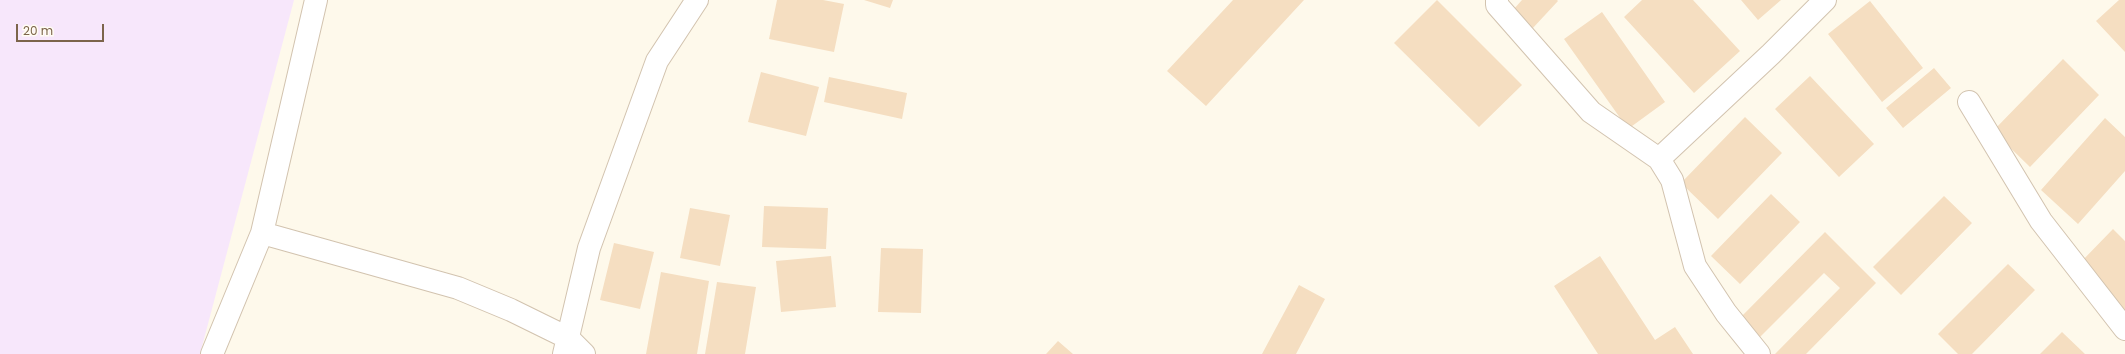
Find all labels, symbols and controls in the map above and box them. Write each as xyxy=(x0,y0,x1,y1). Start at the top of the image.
scale bar xyxy=(18,16,106,42)
text: 20 m xyxy=(23,22,53,39)

